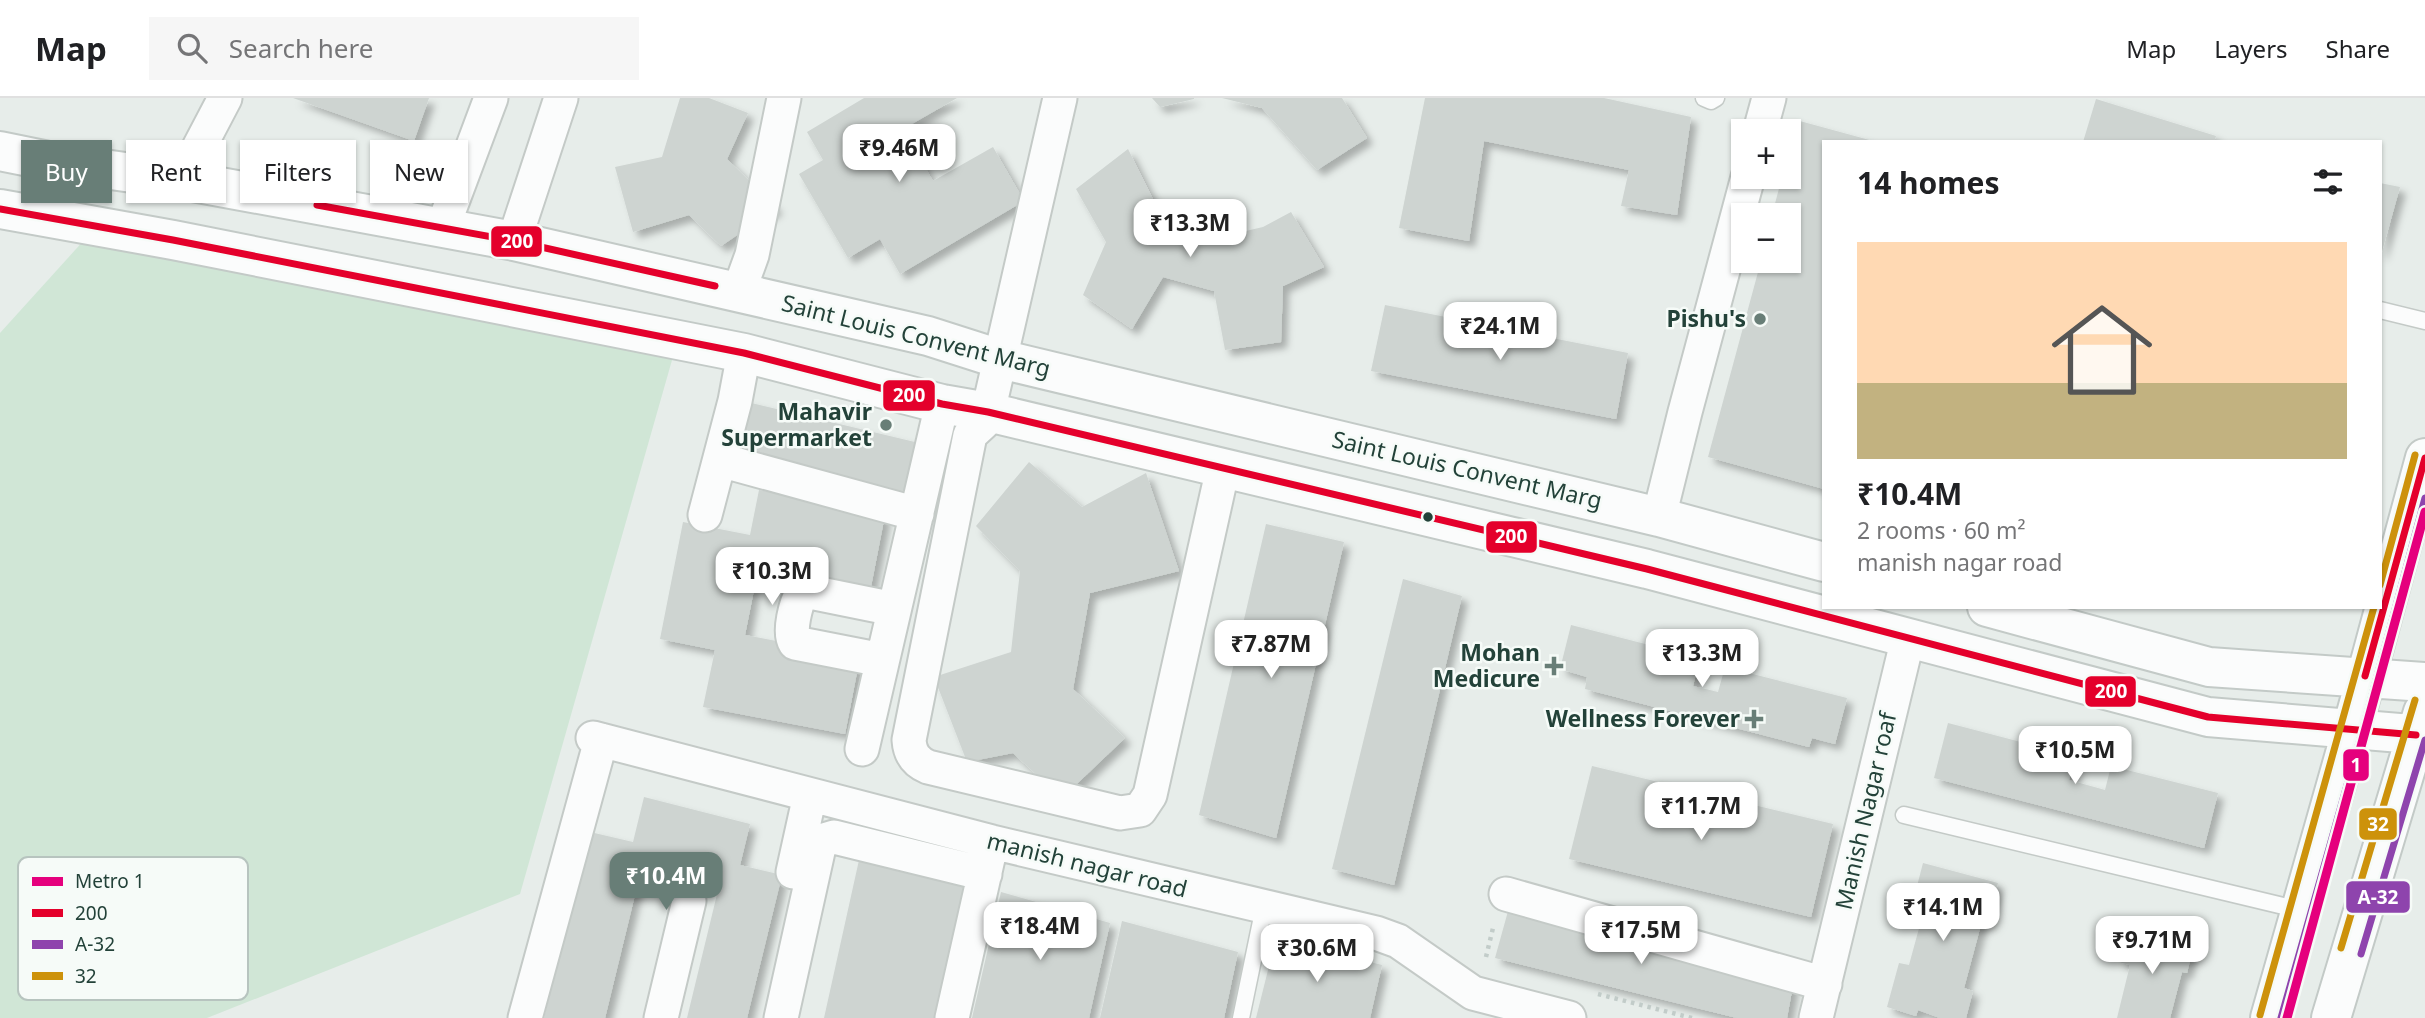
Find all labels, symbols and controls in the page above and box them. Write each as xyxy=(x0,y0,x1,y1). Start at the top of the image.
search box xyxy=(149,17,639,80)
text: Map xyxy=(35,26,107,71)
icon: search xyxy=(173,29,211,67)
text: Search here xyxy=(229,30,373,66)
text: Map xyxy=(2126,32,2176,65)
text: Layers xyxy=(2214,32,2288,65)
text: Share xyxy=(2326,32,2390,65)
map controls xyxy=(1731,119,1801,273)
button: + xyxy=(1731,119,1801,189)
pin: ₹9.46M xyxy=(842,125,956,184)
text: ₹9.46M xyxy=(859,131,939,163)
chip: Buy xyxy=(21,140,112,203)
chip: Rent xyxy=(126,140,226,203)
chip: Filters xyxy=(240,140,356,203)
chip: New xyxy=(370,140,468,203)
text: 14 homes xyxy=(1857,162,2000,203)
icon: filters xyxy=(2309,163,2347,201)
pin: ₹13.3M xyxy=(1133,200,1247,259)
button: − xyxy=(1731,203,1801,273)
text: ₹13.3M xyxy=(1150,206,1230,238)
line badge: 200 xyxy=(490,225,543,258)
text: 200 xyxy=(501,228,533,254)
street label: Saint Louis Convent Marg xyxy=(778,286,1054,384)
icon: home xyxy=(2039,287,2165,413)
pin: ₹24.1M xyxy=(1443,302,1557,362)
place label: Pishu's xyxy=(1666,302,1746,334)
text: ₹24.1M xyxy=(1460,309,1540,341)
marker: Pishu's xyxy=(1752,311,1768,327)
line badge: 200 xyxy=(882,379,936,412)
text: 200 xyxy=(893,382,925,408)
place label: Mahavir Supermarket xyxy=(721,395,872,453)
marker: Mahavir Supermarket xyxy=(878,417,894,433)
street label: Saint Louis Convent Marg xyxy=(1329,422,1605,516)
text: ₹10.4M xyxy=(1857,473,1962,514)
unlabelled marker xyxy=(1421,510,1435,524)
text: 2 rooms · 60 m² xyxy=(1857,514,2026,546)
line badge: 200 xyxy=(1485,520,1538,554)
text: 200 xyxy=(1495,523,1527,549)
text: manish nagar road xyxy=(1857,546,2062,578)
pin: ₹10.3M xyxy=(715,547,829,607)
text: ₹10.3M xyxy=(732,554,812,586)
pin: ₹7.87M xyxy=(1214,620,1328,680)
text: ₹7.87M xyxy=(1231,627,1311,659)
pin: ₹13.3M xyxy=(1645,630,1759,689)
place label: Mohan Medicure xyxy=(1433,636,1540,694)
text: ₹13.3M xyxy=(1662,636,1742,668)
marker: Mohan Medicure xyxy=(1546,658,1562,674)
line badge: 200 xyxy=(2084,675,2137,708)
text: 200 xyxy=(2095,678,2127,704)
place label: Wellness Forever xyxy=(1546,702,1740,734)
street label: Manish Nagar roaf xyxy=(1827,708,1904,913)
marker: Wellness Forever xyxy=(1746,711,1762,727)
pin: ₹10.5M xyxy=(2018,726,2132,786)
text: ₹10.5M xyxy=(2035,733,2115,765)
line badge: 1 xyxy=(2342,748,2370,782)
text: 1 xyxy=(2351,752,2361,778)
pin: ₹11.7M xyxy=(1644,782,1758,842)
text: ₹11.7M xyxy=(1661,789,1741,821)
line badge: 32 xyxy=(2358,807,2398,841)
text: 32 xyxy=(2367,811,2389,837)
street label: manish nagar road xyxy=(984,824,1191,904)
pin: ₹10.4M xyxy=(609,852,723,912)
legend xyxy=(18,857,248,1000)
text: ₹10.4M xyxy=(626,859,706,891)
text: Metro 1 xyxy=(75,868,145,894)
line badge: A-32 xyxy=(2345,880,2411,914)
pin: ₹14.1M xyxy=(1886,884,2000,943)
text: A-32 xyxy=(2358,884,2399,910)
text: ₹14.1M xyxy=(1903,890,1983,922)
text: 200 xyxy=(75,900,108,926)
pin: ₹18.4M xyxy=(983,902,1097,962)
pin: ₹17.5M xyxy=(1584,906,1698,966)
text: ₹18.4M xyxy=(1000,909,1080,941)
text: ₹17.5M xyxy=(1601,913,1681,945)
pin: ₹9.71M xyxy=(2095,916,2209,976)
text: ₹9.71M xyxy=(2112,923,2192,955)
pin: ₹30.6M xyxy=(1260,924,1374,984)
text: A-32 xyxy=(75,931,115,957)
text: ₹30.6M xyxy=(1277,931,1357,963)
text: 32 xyxy=(75,963,97,989)

